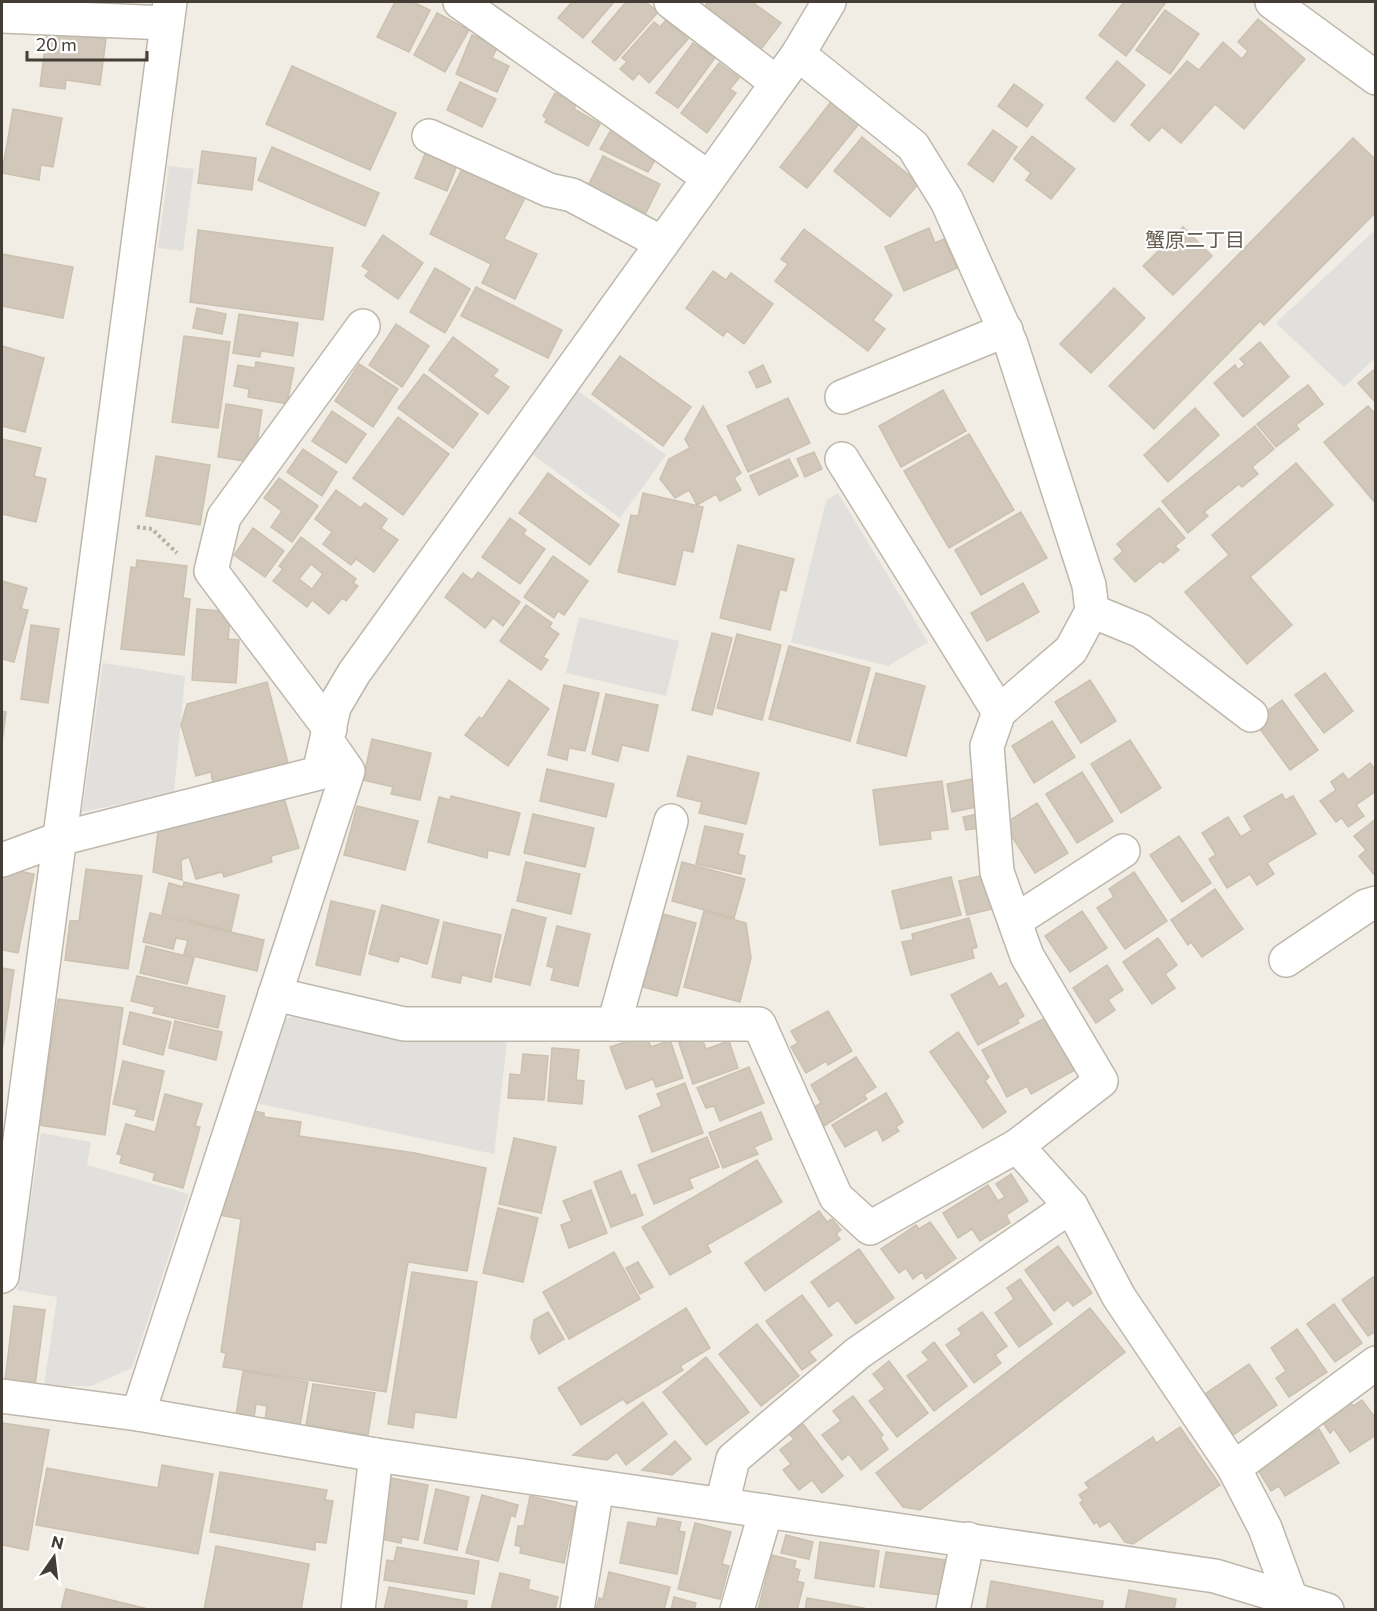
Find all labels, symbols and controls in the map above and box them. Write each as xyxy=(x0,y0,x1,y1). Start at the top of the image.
scale bar xyxy=(27,24,147,62)
text: 20 m xyxy=(36,33,77,55)
district label: 蟹原二丁目 xyxy=(1145,227,1245,251)
north arrow xyxy=(24,1527,84,1587)
text: N xyxy=(50,1531,66,1553)

